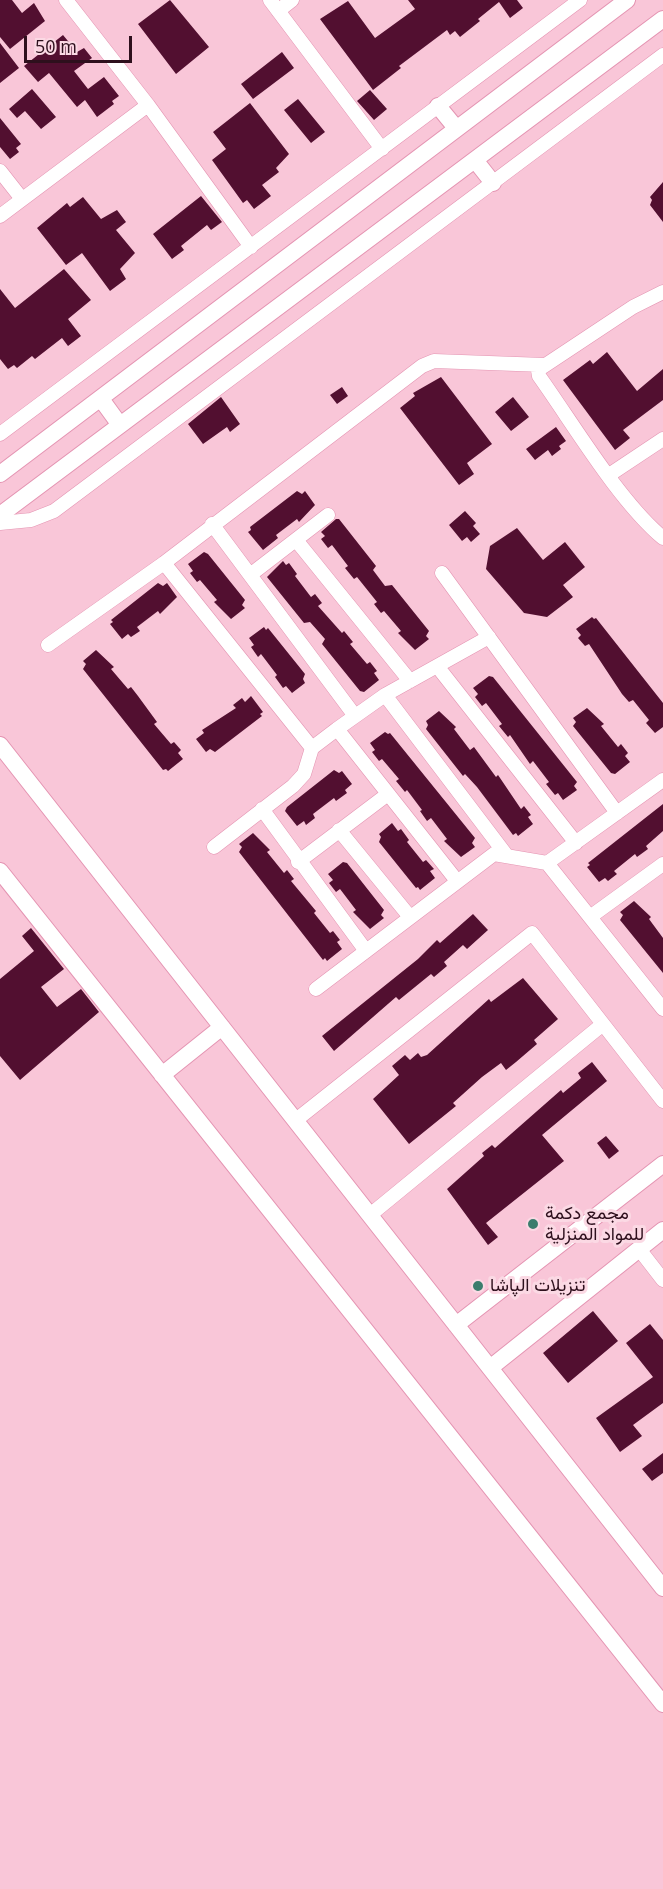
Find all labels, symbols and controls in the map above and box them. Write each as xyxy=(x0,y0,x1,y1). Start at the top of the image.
scale bar xyxy=(27,24,135,62)
text: 50 m xyxy=(35,34,77,58)
place label: مجمع دكمة للمواد المنزلية xyxy=(545,1203,644,1246)
marker: مجمع دكمة للمواد المنزلية xyxy=(526,1217,540,1231)
place label: تنزيلات الپاشا xyxy=(490,1275,585,1297)
marker: تنزيلات الپاشا xyxy=(471,1279,485,1293)

